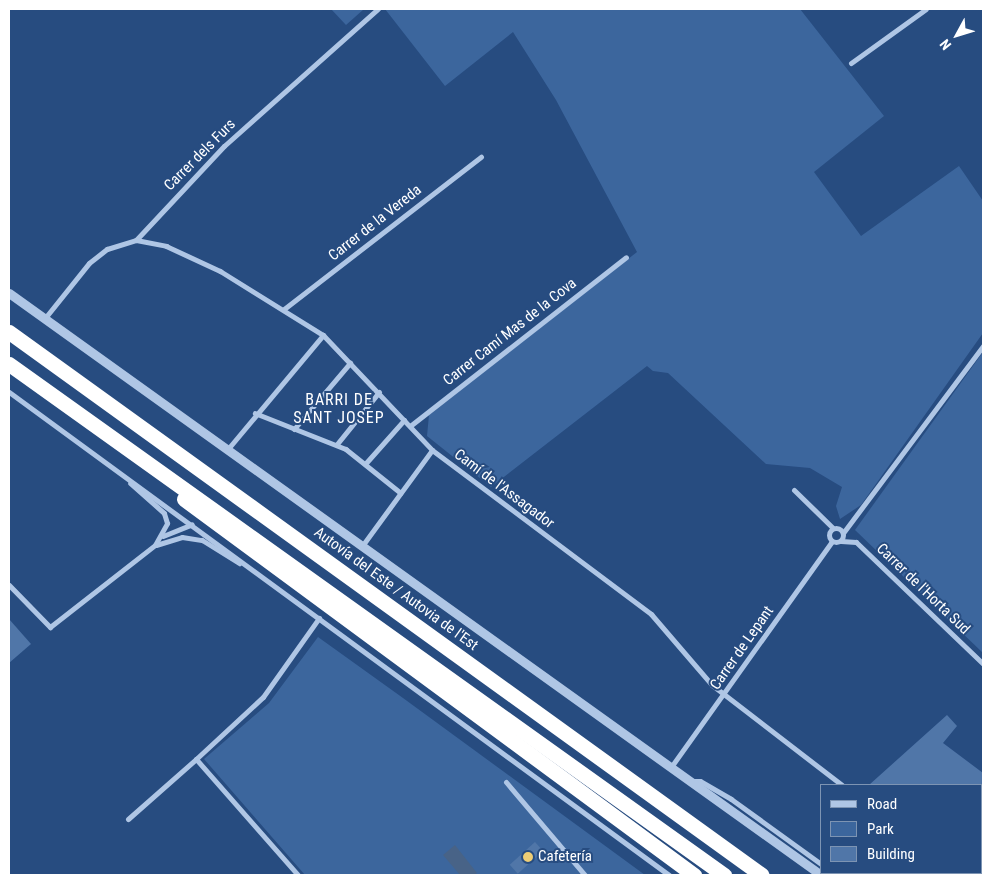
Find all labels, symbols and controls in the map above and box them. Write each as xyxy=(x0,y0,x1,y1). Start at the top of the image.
north arrow xyxy=(932,10,982,60)
text: N xyxy=(936,36,954,53)
street label: Carrer dels Furs xyxy=(161,116,239,194)
street label: Carrer de la Vereda xyxy=(325,181,425,265)
street label: Carrer Camí Mas de la Cova xyxy=(440,274,580,390)
district label: BARRI DE SANT JOSEP xyxy=(292,390,386,428)
street label: Camí de l'Assagador xyxy=(450,445,558,533)
street label: Autovía del Este / Autovia de l'Est xyxy=(310,523,482,655)
street label: Carrer de l'Horta Sud xyxy=(873,540,973,638)
street label: Carrer de Lepant xyxy=(706,603,778,693)
legend xyxy=(820,784,982,874)
text: Road xyxy=(867,795,897,813)
text: Park xyxy=(867,820,894,838)
text: Building xyxy=(867,845,915,863)
place label: Cafetería xyxy=(538,848,592,866)
marker: Cafetería xyxy=(522,851,534,863)

